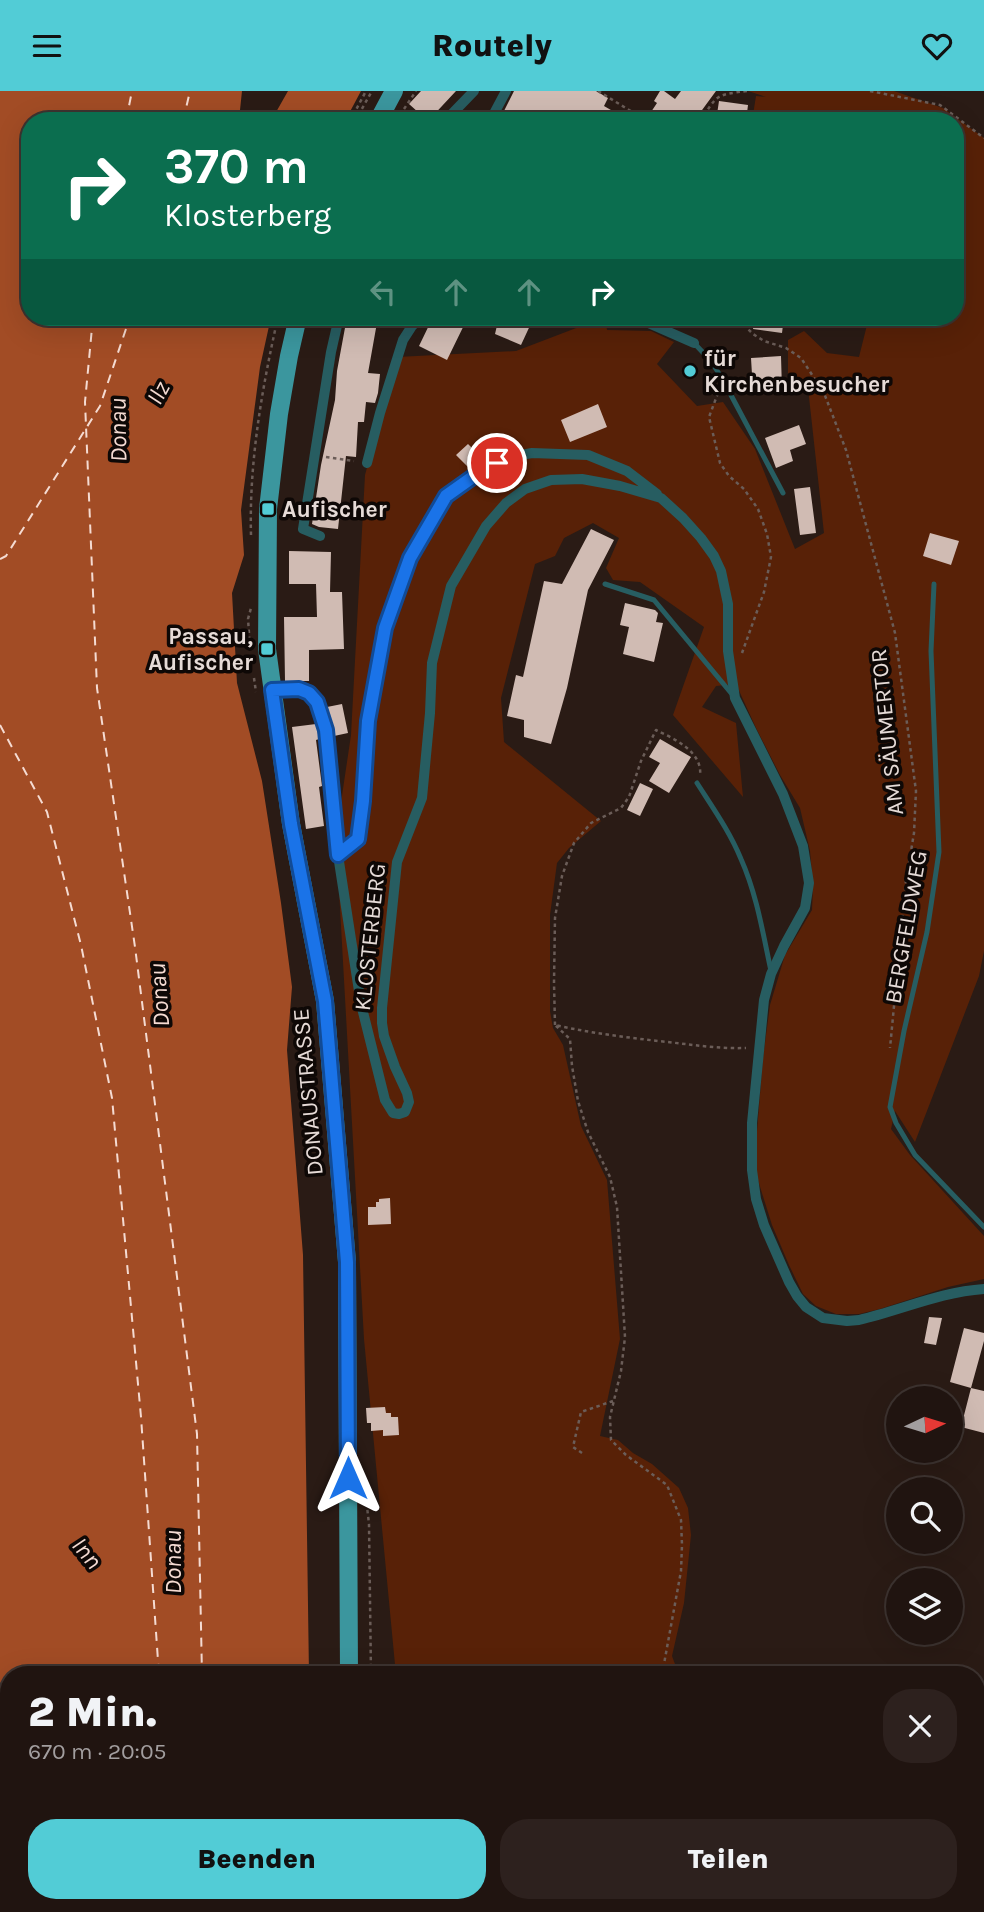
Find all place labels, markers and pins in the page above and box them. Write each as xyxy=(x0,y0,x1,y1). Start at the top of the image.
place label: für Kirchenbesucher xyxy=(704,345,889,398)
marker: für Kirchenbesucher xyxy=(682,363,698,379)
pin xyxy=(467,433,527,493)
place label: Aufischer xyxy=(282,496,387,523)
marker: Aufischer xyxy=(260,501,276,517)
place label: Passau, Aufischer xyxy=(148,623,253,676)
marker: Passau, Aufischer xyxy=(259,641,275,657)

